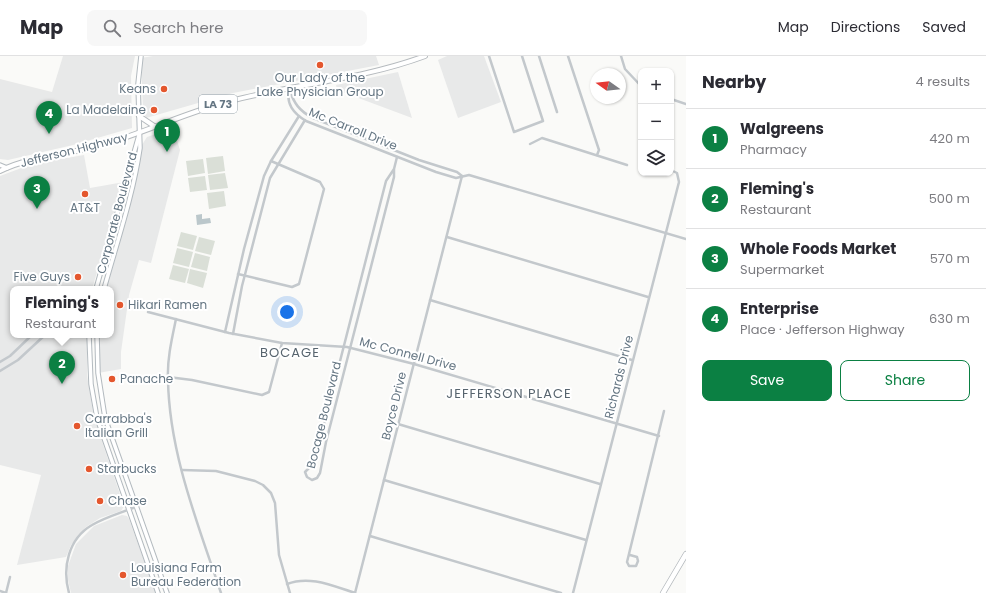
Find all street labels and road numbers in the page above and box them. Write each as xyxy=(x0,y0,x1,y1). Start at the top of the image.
road number: LA 73 xyxy=(199,95,237,113)
street label: Mc Carroll Drive xyxy=(306,103,400,154)
street label: Jefferson Highway xyxy=(18,128,130,171)
street label: Corporate Boulevard xyxy=(92,150,141,276)
street label: Mc Connell Drive xyxy=(358,332,459,375)
street label: Richards Drive xyxy=(600,333,637,420)
street label: Bocage Boulevard xyxy=(302,360,345,470)
street label: Boyce Drive xyxy=(377,370,410,442)

